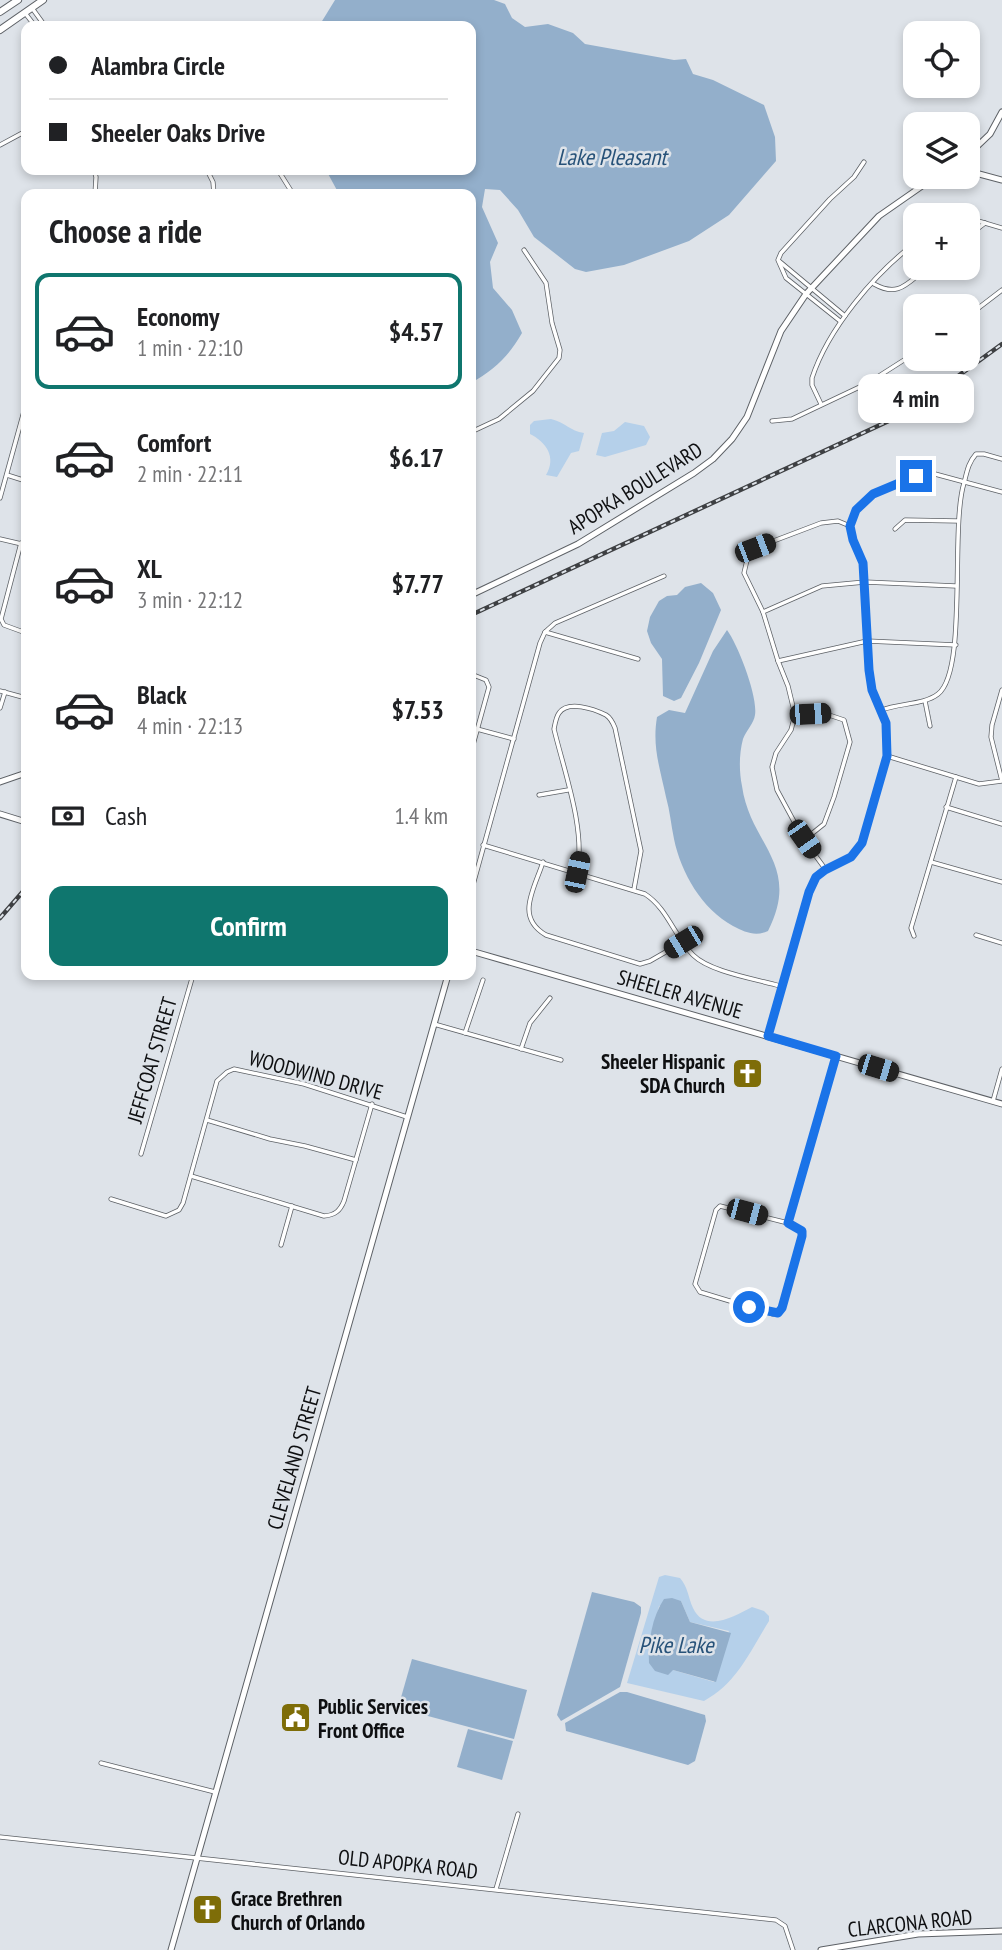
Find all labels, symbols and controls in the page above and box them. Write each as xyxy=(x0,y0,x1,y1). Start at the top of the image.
map controls xyxy=(903,21,980,371)
button: locate xyxy=(903,21,980,98)
text: Alambra Circle xyxy=(91,49,225,82)
button: layers xyxy=(903,112,980,189)
text: Sheeler Oaks Drive xyxy=(91,116,265,149)
water label: Lake Pleasant xyxy=(557,142,669,171)
button: + xyxy=(903,203,980,280)
text: Choose a ride xyxy=(49,210,202,252)
button: − xyxy=(903,294,980,371)
icon: car xyxy=(53,300,116,363)
text: Economy xyxy=(137,300,219,333)
text: $4.57 xyxy=(389,315,444,348)
text: 1 min · 22:10 xyxy=(137,333,243,362)
callout: 4 min xyxy=(858,374,974,424)
text: 4 min xyxy=(893,384,939,413)
icon: car xyxy=(53,426,116,489)
text: Comfort xyxy=(137,426,211,459)
street label: APOPKA BOULEVARD xyxy=(563,436,707,540)
text: $6.17 xyxy=(389,441,444,474)
text: 2 min · 22:11 xyxy=(137,459,243,488)
route end xyxy=(900,460,932,492)
car xyxy=(732,531,779,565)
icon: car xyxy=(53,552,116,615)
text: XL xyxy=(137,552,162,585)
text: $7.77 xyxy=(391,567,444,600)
text: 3 min · 22:12 xyxy=(137,585,243,614)
icon: car xyxy=(53,678,116,741)
text: Black xyxy=(137,678,187,711)
text: $7.53 xyxy=(391,693,444,726)
car xyxy=(789,702,832,726)
text: 4 min · 22:13 xyxy=(137,711,243,740)
icon: cash xyxy=(49,797,87,835)
text: Cash xyxy=(105,799,147,832)
text: 1.4 km xyxy=(394,801,448,830)
car xyxy=(784,816,825,862)
car xyxy=(563,849,592,895)
button: Confirm xyxy=(49,886,448,966)
car xyxy=(660,922,707,962)
street label: SHEELER AVENUE xyxy=(614,963,746,1025)
street label: JEFFCOAT STREET xyxy=(121,993,183,1127)
street label: WOODWIND DRIVE xyxy=(246,1044,386,1106)
place label: Sheeler Hispanic SDA Church xyxy=(601,1048,726,1099)
car xyxy=(855,1052,902,1084)
church icon: Sheeler Hispanic SDA Church xyxy=(731,1056,765,1090)
car xyxy=(724,1196,771,1228)
route start xyxy=(733,1291,765,1323)
street label: CLEVELAND STREET xyxy=(261,1383,327,1533)
water label: Pike Lake xyxy=(638,1630,715,1659)
place label: Public Services Front Office xyxy=(318,1693,428,1744)
public building icon: Public Services Front Office xyxy=(278,1701,312,1735)
street label: OLD APOPKA ROAD xyxy=(337,1843,479,1885)
place label: Grace Brethren Church of Orlando xyxy=(231,1885,365,1936)
church icon: Grace Brethren Church of Orlando xyxy=(191,1893,225,1927)
street label: CLARCONA ROAD xyxy=(846,1903,974,1943)

